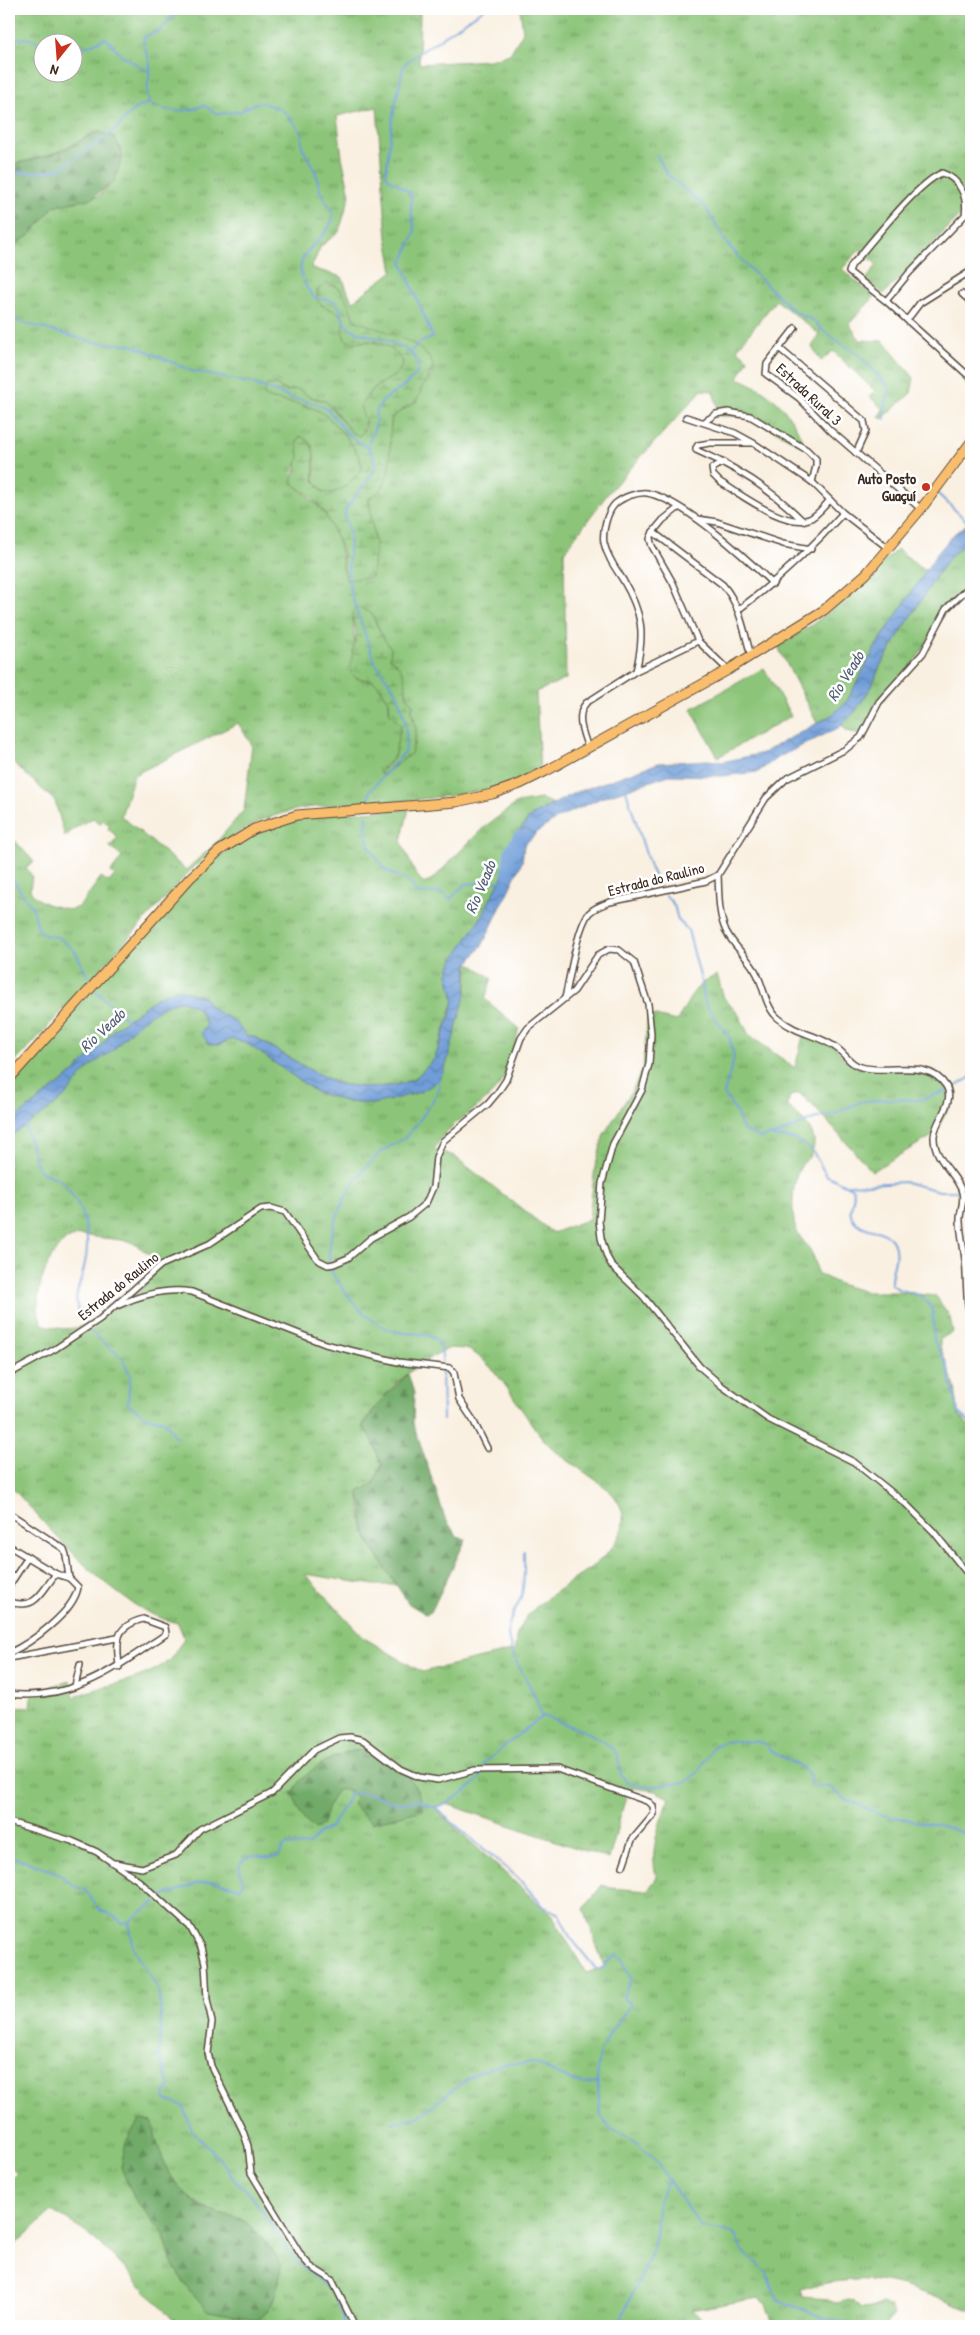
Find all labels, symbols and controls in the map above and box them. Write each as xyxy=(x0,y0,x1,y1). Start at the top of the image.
north arrow xyxy=(32,32,82,82)
text: N xyxy=(47,61,60,81)
street label: Estrada Rural 3 xyxy=(771,358,847,430)
place label: Auto Posto Guaçuí xyxy=(858,468,916,506)
marker: Auto Posto Guaçuí xyxy=(920,481,932,493)
water label: Rio Veado xyxy=(821,645,870,705)
water label: Rio Veado xyxy=(459,856,502,917)
street label: Estrada do Raulino xyxy=(606,857,706,901)
water label: Rio Veado xyxy=(74,1002,131,1057)
street label: Estrada do Raulino xyxy=(73,1247,163,1325)

